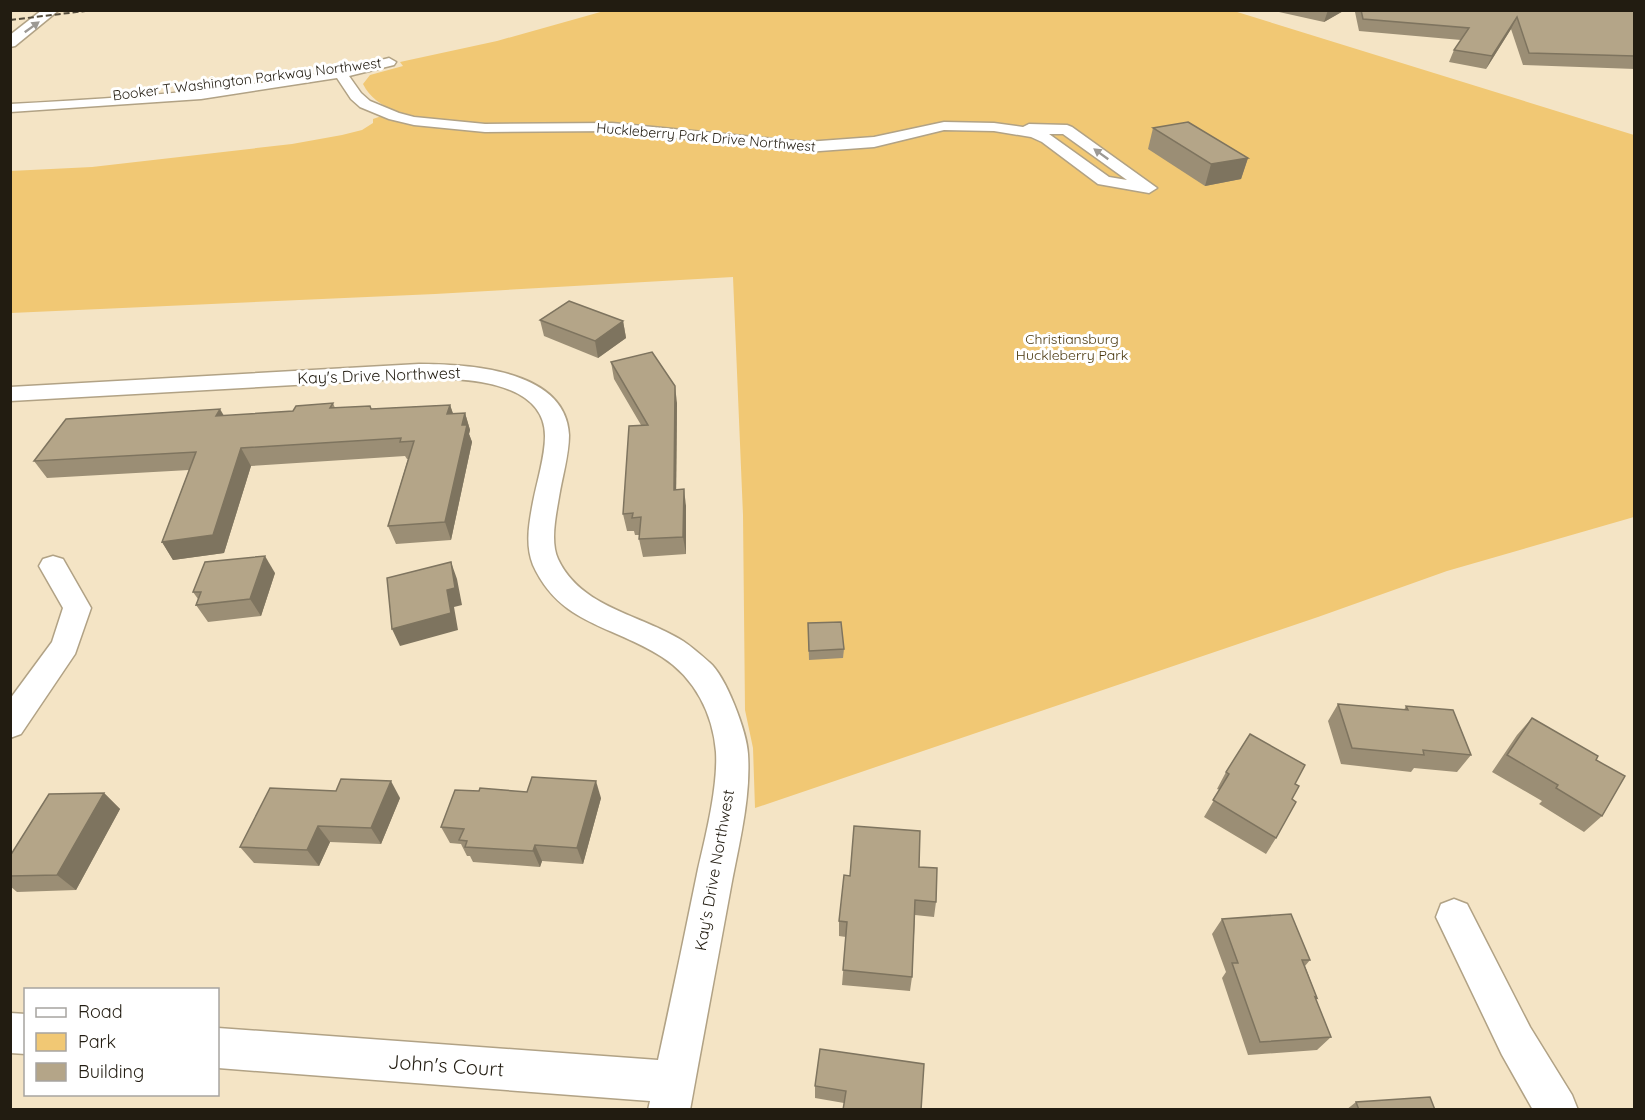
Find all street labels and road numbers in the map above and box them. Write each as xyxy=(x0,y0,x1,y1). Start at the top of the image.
street label: Booker T Washington Parkway Northwest xyxy=(111,54,383,104)
street label: Huckleberry Park Drive Northwest xyxy=(596,118,817,156)
street label: Kay's Drive Northwest xyxy=(297,362,461,388)
street label: Kay's Drive Northwest xyxy=(690,788,738,952)
street label: John's Court xyxy=(387,1048,505,1082)

